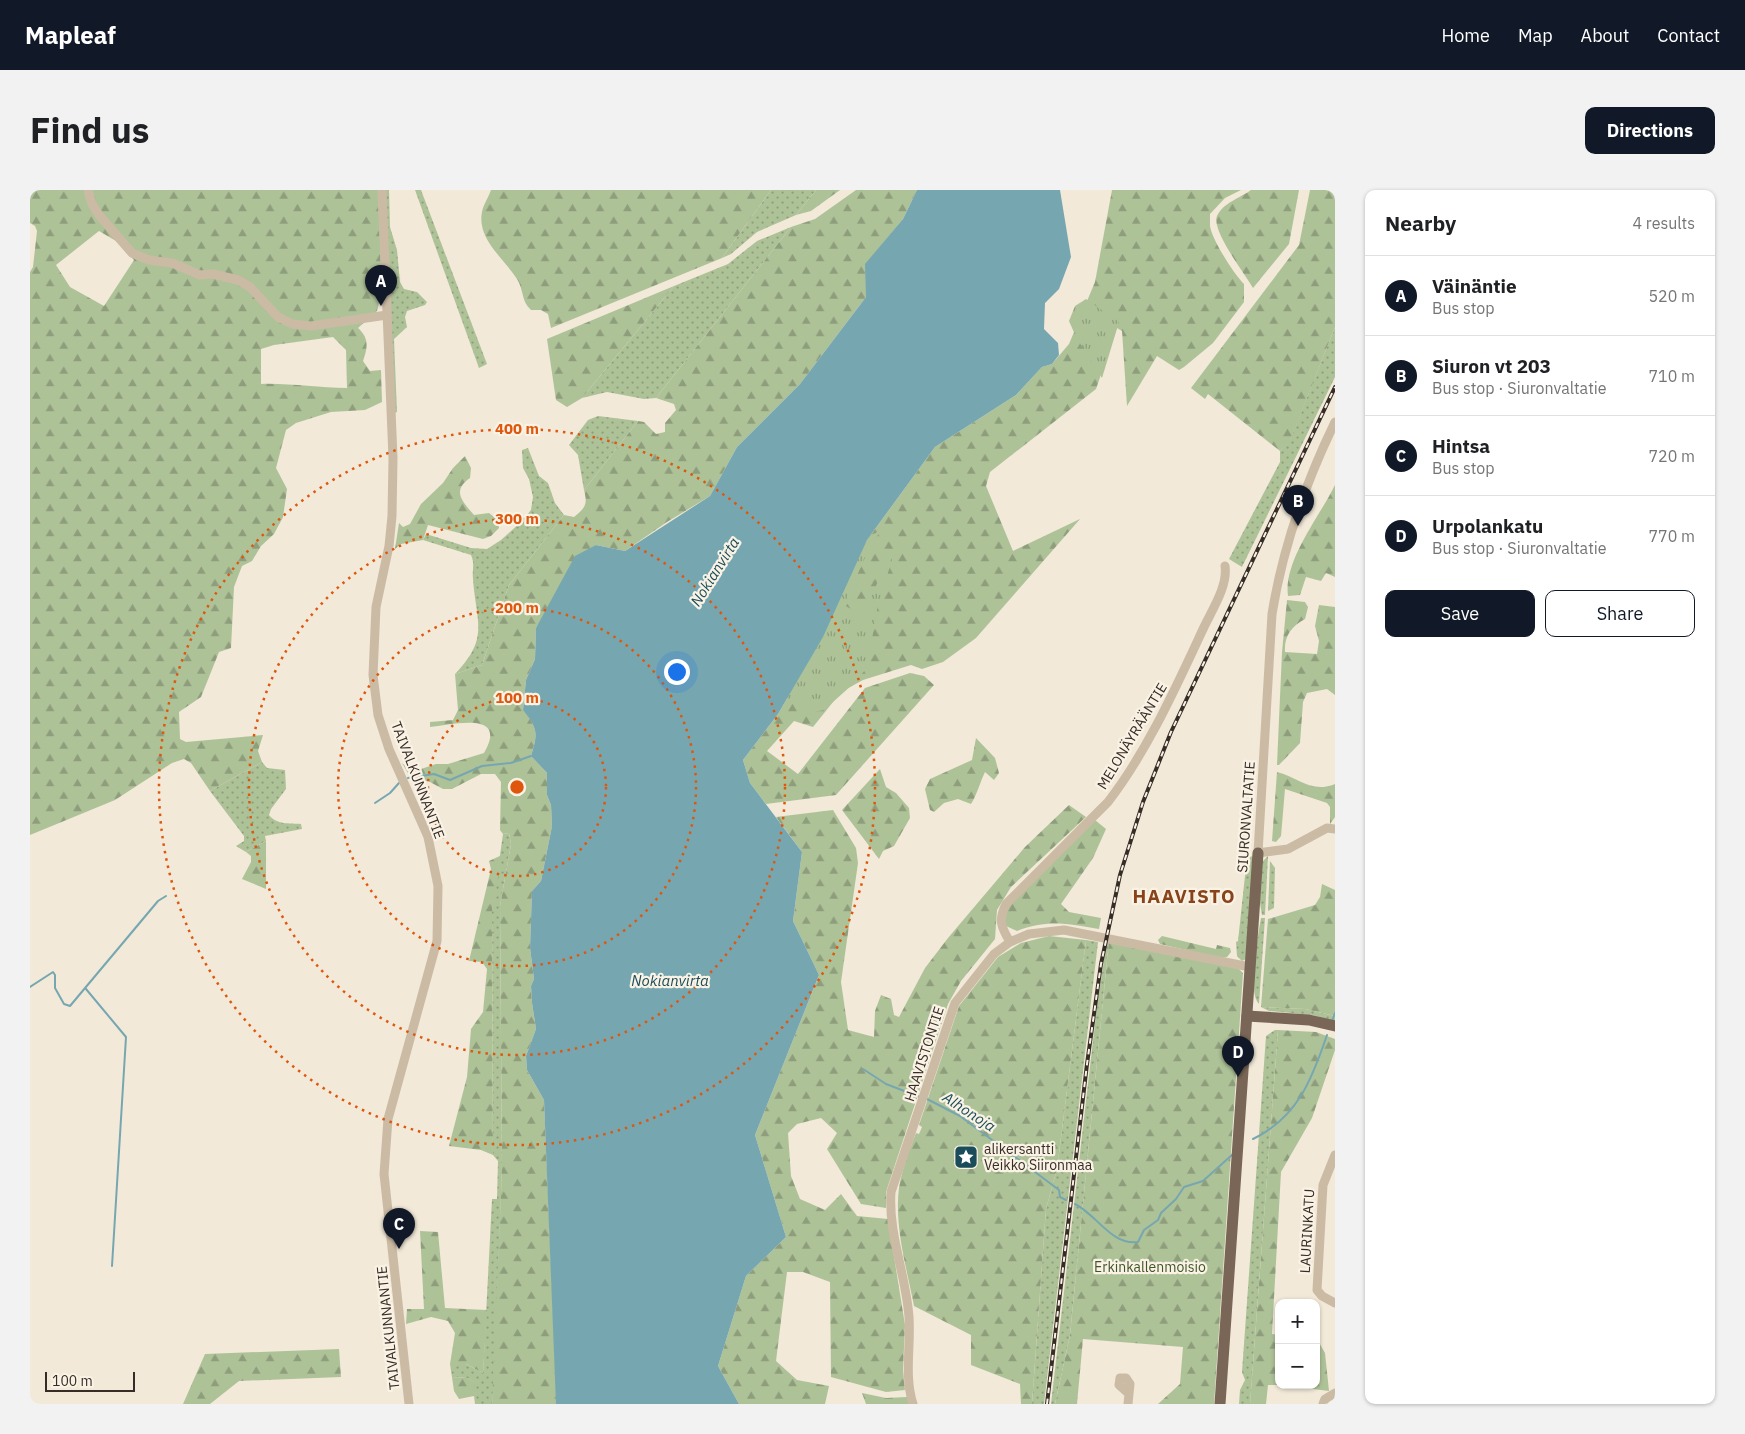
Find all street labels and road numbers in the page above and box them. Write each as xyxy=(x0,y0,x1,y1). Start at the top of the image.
street label: MELONÄYRÄÄNTIE xyxy=(1093,679,1171,793)
street label: TAIVALKUNNANTIE xyxy=(387,719,449,841)
street label: SIURONVALTATIE xyxy=(1233,761,1259,873)
street label: HAAVISTONTIE xyxy=(900,1004,948,1104)
street label: LAURINKATU xyxy=(1296,1188,1318,1274)
street label: TAIVALKUNNANTIE xyxy=(373,1265,403,1391)

